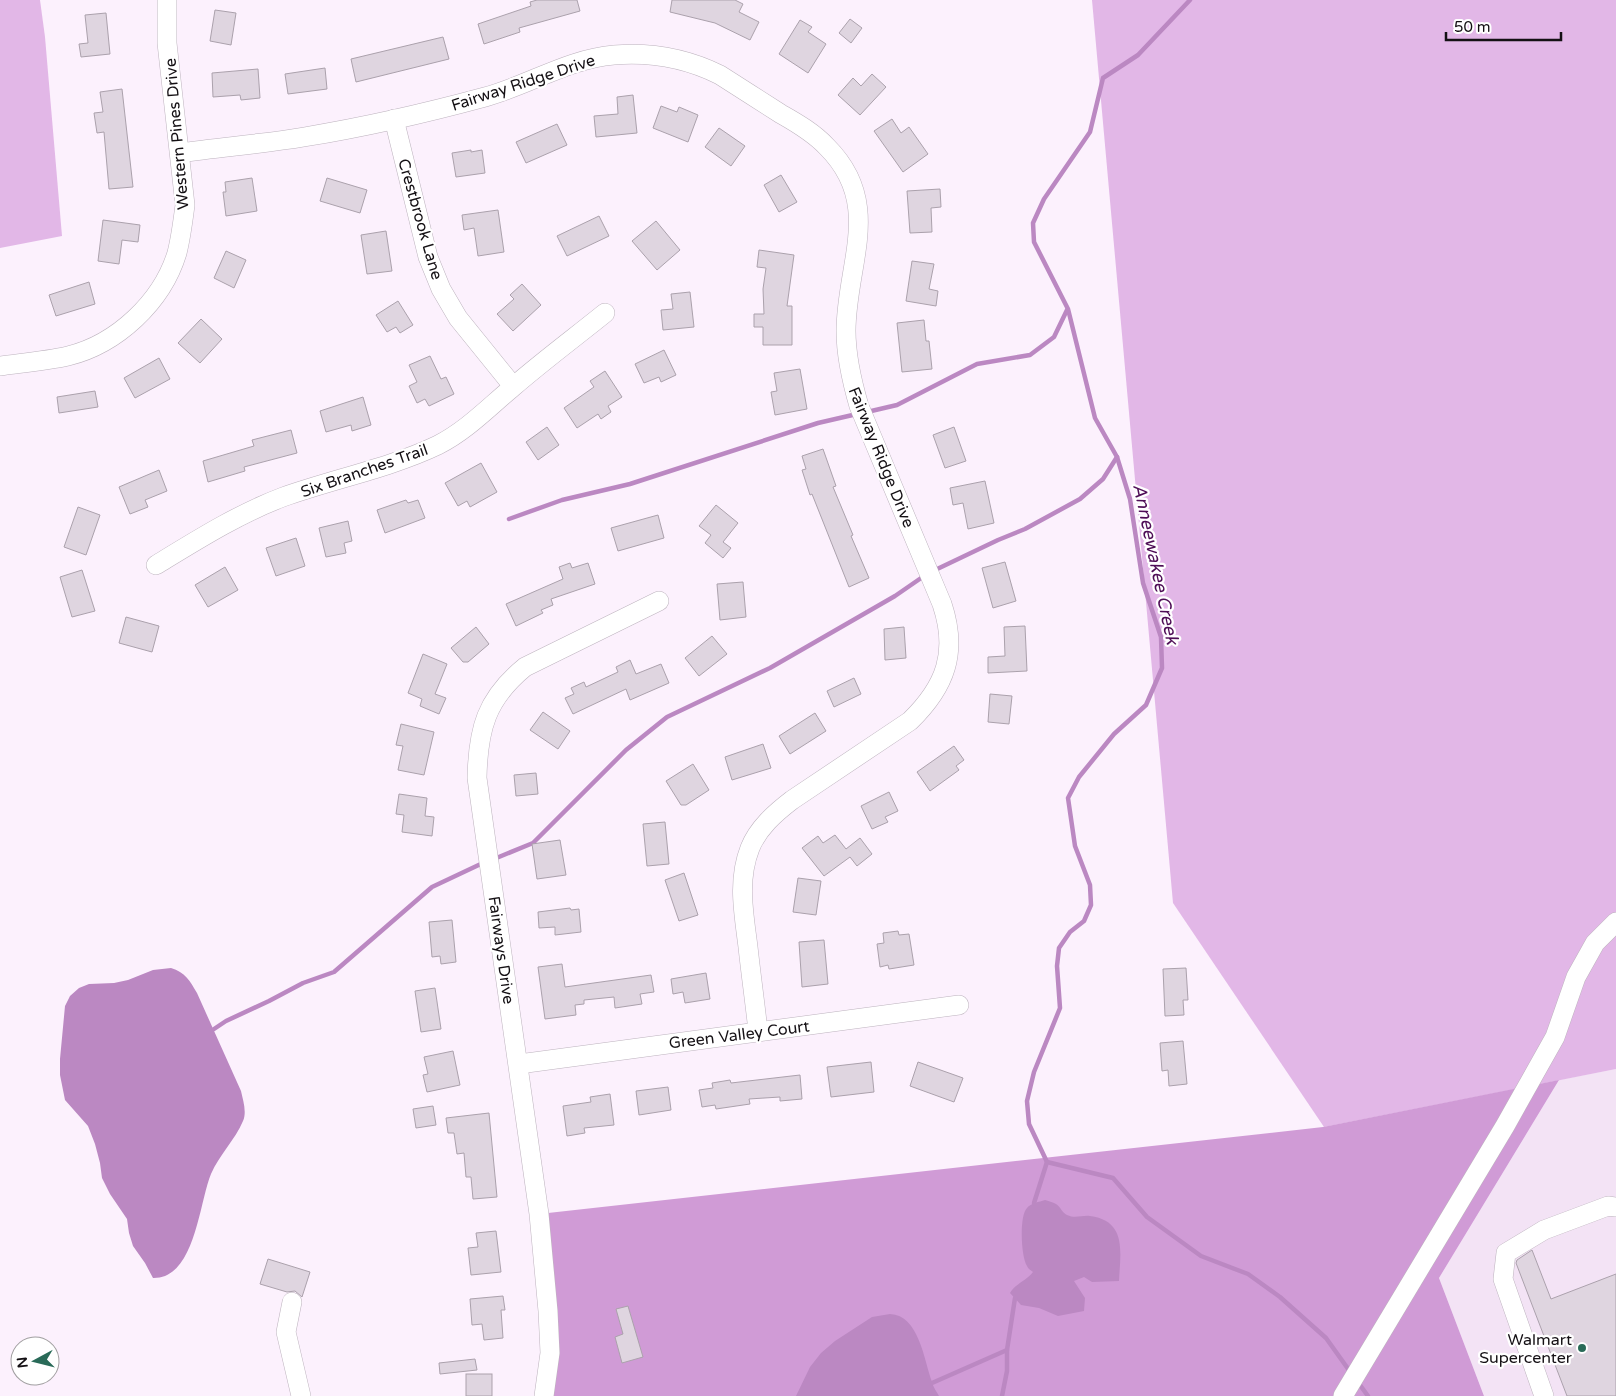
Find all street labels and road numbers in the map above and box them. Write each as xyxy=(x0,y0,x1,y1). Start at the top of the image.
street label: Fairway Ridge Drive xyxy=(449,50,598,116)
street label: Western Pines Drive xyxy=(160,57,194,210)
street label: Crestbrook Lane xyxy=(393,156,447,282)
street label: Fairway Ridge Drive xyxy=(844,384,918,531)
street label: Six Branches Trail xyxy=(298,440,431,502)
street label: Fairways Drive xyxy=(484,895,518,1005)
street label: Green Valley Court xyxy=(668,1016,811,1054)

